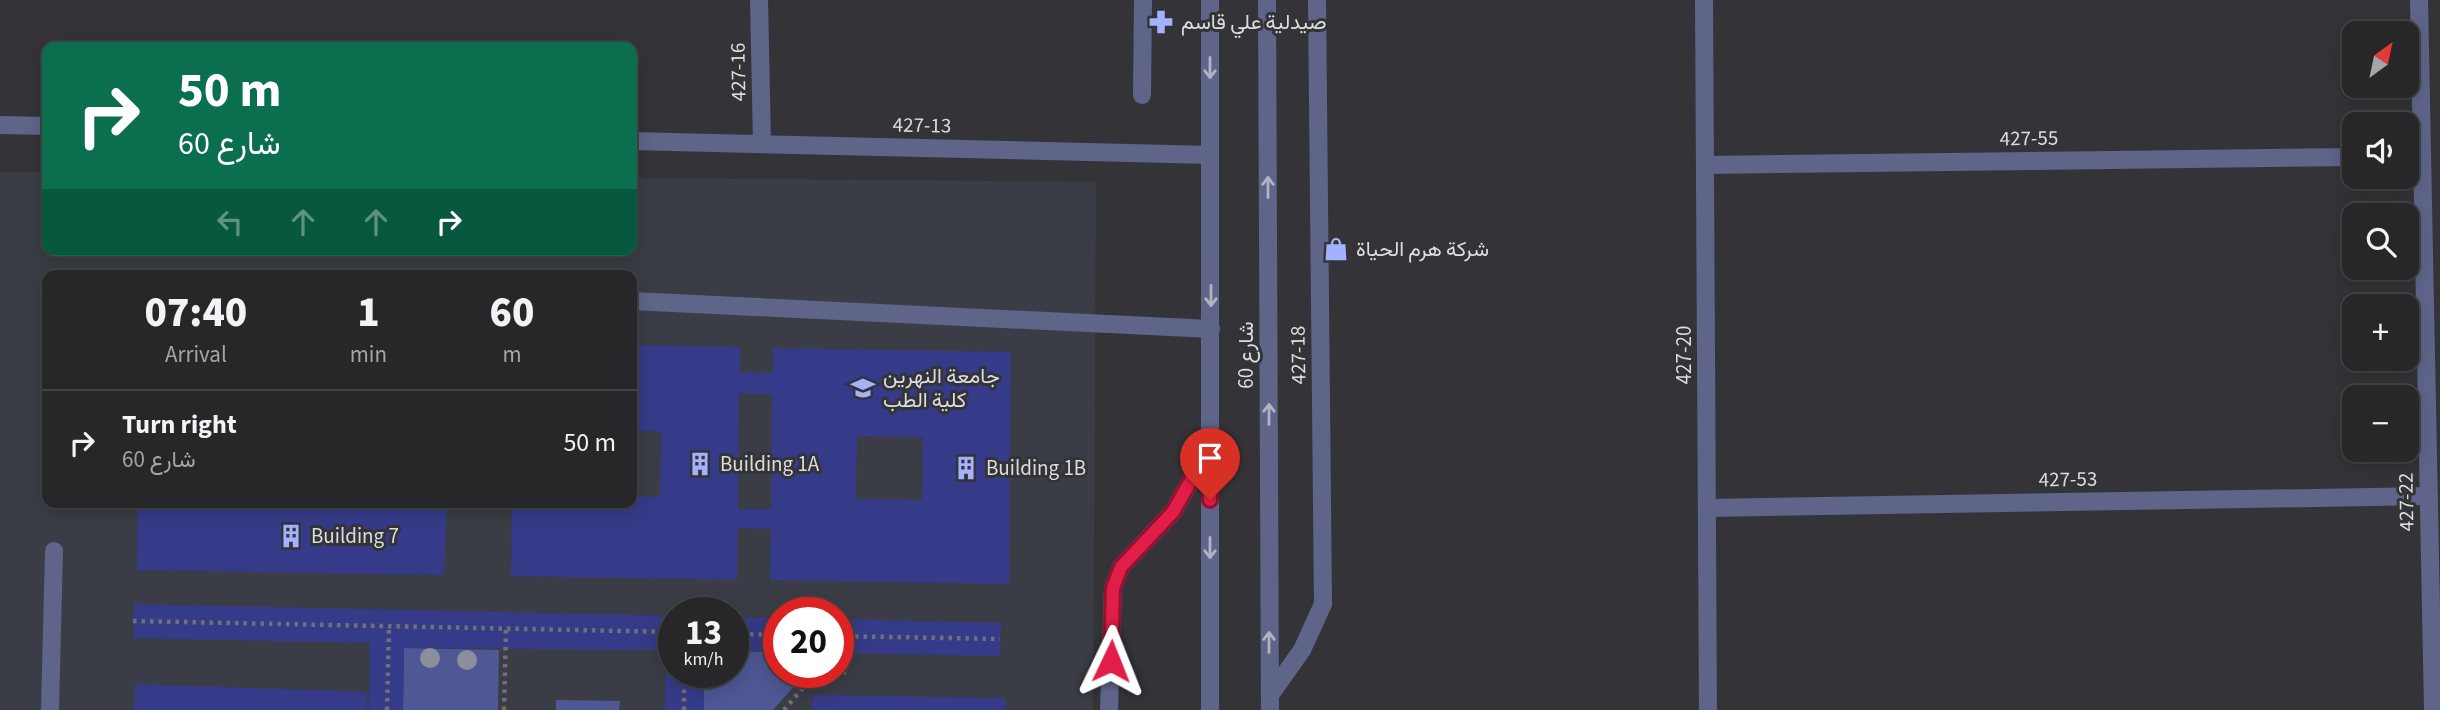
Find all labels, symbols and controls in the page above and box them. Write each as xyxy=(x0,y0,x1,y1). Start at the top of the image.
place label: صيدلية علي قاسم xyxy=(1181,7,1327,39)
pharmacy icon: صيدلية علي قاسم xyxy=(1147,8,1175,36)
north arrow xyxy=(2342,21,2418,98)
map controls xyxy=(2342,21,2419,462)
street label: 427-16 xyxy=(722,42,754,102)
text: 50 m xyxy=(178,56,282,126)
one-way arrow xyxy=(1203,56,1217,79)
icon: right xyxy=(63,70,154,161)
street label: 427-13 xyxy=(892,109,952,141)
button: sound xyxy=(2342,112,2419,189)
text: شارع 60 xyxy=(178,121,281,167)
street label: 427-55 xyxy=(1999,122,2059,154)
one-way arrow xyxy=(1261,176,1275,199)
icon: left xyxy=(211,203,249,241)
icon: ahead xyxy=(284,203,322,241)
icon: ahead xyxy=(357,203,395,241)
icon: right xyxy=(430,203,468,241)
button: search xyxy=(2342,203,2419,280)
place label: شركة هرم الحياة xyxy=(1356,234,1489,264)
shop icon: شركة هرم الحياة xyxy=(1322,235,1350,263)
text: 07:40 xyxy=(145,283,247,343)
text: 1 xyxy=(357,283,380,343)
text: 60 xyxy=(490,283,534,343)
one-way arrow xyxy=(1204,284,1218,307)
button: + xyxy=(2342,294,2419,371)
street label: شارع 60 xyxy=(1231,321,1261,389)
street label: 427-18 xyxy=(1282,325,1314,385)
street label: 427-20 xyxy=(1669,326,1699,384)
text: Arrival xyxy=(165,338,227,371)
text: min xyxy=(350,338,387,371)
text: m xyxy=(502,338,522,371)
place label: جامعة النهرين كلية الطب xyxy=(883,361,1000,415)
school or university icon: جامعة النهرين كلية الطب xyxy=(849,374,877,402)
button: − xyxy=(2342,385,2419,462)
one-way arrow xyxy=(1262,403,1276,426)
text: Turn right xyxy=(122,406,237,443)
icon: right xyxy=(63,424,101,462)
text: 50 m xyxy=(563,424,616,461)
pin xyxy=(1180,428,1240,500)
icon: arrive xyxy=(1191,439,1229,477)
text: شارع 60 xyxy=(122,443,196,476)
place label: Building 1A xyxy=(720,449,820,479)
building icon: Building 1A xyxy=(686,450,714,478)
place label: Building 1B xyxy=(986,453,1086,483)
building icon: Building 1B xyxy=(952,454,980,482)
street label: 427-53 xyxy=(2038,463,2098,495)
street label: 427-22 xyxy=(2390,472,2422,532)
place label: Building 7 xyxy=(311,521,399,551)
building icon: Building 7 xyxy=(277,522,305,550)
one-way arrow xyxy=(1203,536,1217,559)
speed limit sign: 20 xyxy=(763,597,854,688)
text: 13 xyxy=(685,608,722,658)
position arrow xyxy=(1074,624,1148,698)
one-way arrow xyxy=(1262,631,1276,654)
text: km/h xyxy=(684,647,723,672)

